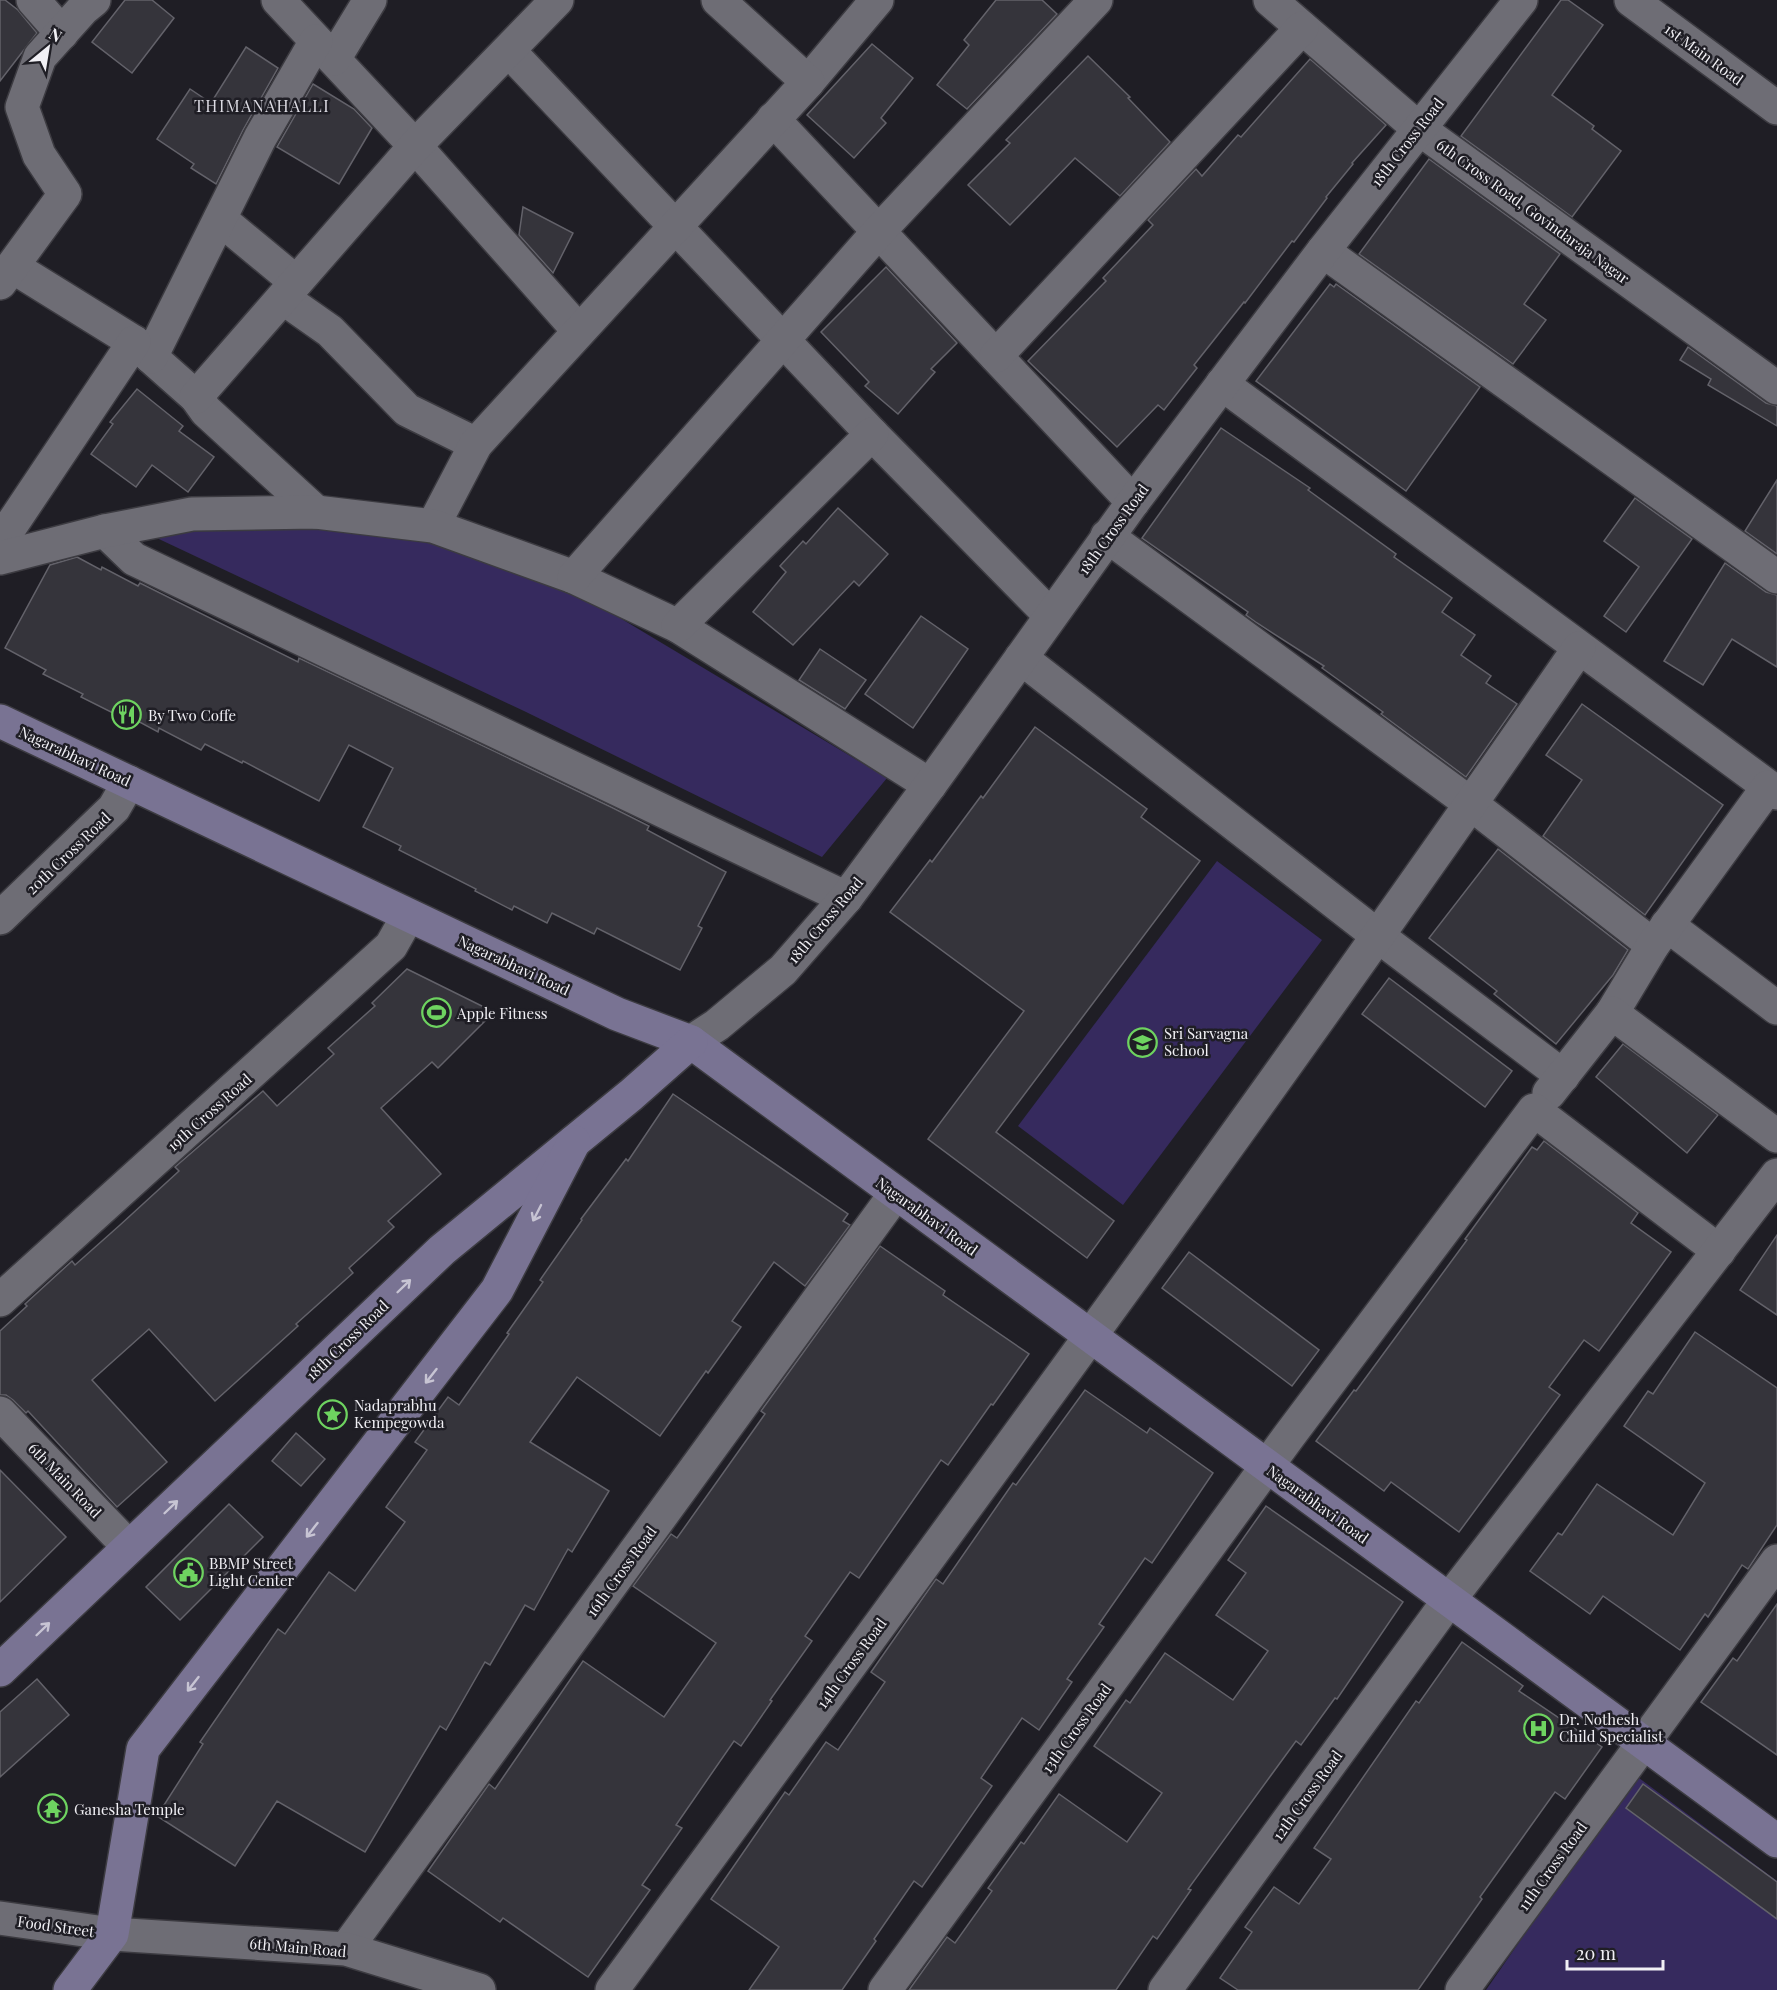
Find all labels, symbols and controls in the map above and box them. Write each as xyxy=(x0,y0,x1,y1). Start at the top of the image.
north arrow xyxy=(18,18,78,78)
street label: 1st Main Road xyxy=(1661,19,1748,90)
text: N xyxy=(45,23,66,47)
street label: 18th Cross Road xyxy=(1366,93,1448,190)
district label: THIMANAHALLI xyxy=(194,95,330,116)
street label: 6th Cross Road, Govindaraja Nagar xyxy=(1433,134,1634,288)
street label: 18th Cross Road xyxy=(1073,479,1153,578)
restaurant icon: By Two Coffe xyxy=(111,699,143,731)
place label: By Two Coffe xyxy=(148,705,236,725)
street label: Nagarabhavi Road xyxy=(16,721,134,791)
street label: 20th Cross Road xyxy=(21,807,115,898)
street label: 18th Cross Road xyxy=(783,872,867,968)
street label: Nagarabhavi Road xyxy=(455,930,573,1000)
sports icon: Apple Fitness xyxy=(420,997,452,1029)
place label: Apple Fitness xyxy=(456,1003,548,1023)
place label: Sri Sarvagna School xyxy=(1164,1023,1249,1060)
school or university icon: Sri Sarvagna School xyxy=(1127,1026,1159,1058)
street label: 19th Cross Road xyxy=(162,1069,256,1155)
street label: Nagarabhavi Road xyxy=(872,1172,982,1260)
one-way arrow xyxy=(531,1204,543,1221)
one-way arrow xyxy=(396,1278,411,1293)
street label: 18th Cross Road xyxy=(301,1295,393,1384)
one-way arrow xyxy=(424,1367,437,1383)
place label: Nadaprabhu Kempegowda xyxy=(354,1395,445,1432)
place icon: Nadaprabhu Kempegowda xyxy=(317,1398,349,1430)
street label: 6th Main Road xyxy=(24,1438,106,1522)
street label: Nagarabhavi Road xyxy=(1263,1460,1373,1548)
one-way arrow xyxy=(164,1500,179,1514)
street label: 16th Cross Road xyxy=(581,1521,661,1620)
one-way arrow xyxy=(305,1522,318,1538)
place label: BBMP Street Light Center xyxy=(209,1553,295,1590)
public building icon: BBMP Street Light Center xyxy=(172,1556,204,1588)
street label: 14th Cross Road xyxy=(811,1614,891,1712)
one-way arrow xyxy=(35,1622,50,1637)
one-way arrow xyxy=(186,1676,199,1692)
street label: 13th Cross Road xyxy=(1037,1679,1115,1777)
place label: Dr. Nothesh Child Specialist xyxy=(1559,1709,1664,1746)
hospital icon: Dr. Nothesh Child Specialist xyxy=(1522,1712,1554,1744)
street label: 12th Cross Road xyxy=(1268,1746,1347,1844)
temple icon: Ganesha Temple xyxy=(37,1793,69,1825)
place label: Ganesha Temple xyxy=(74,1799,185,1819)
street label: 11th Cross Road xyxy=(1513,1817,1591,1914)
street label: Food Street xyxy=(16,1911,96,1941)
street label: 6th Main Road xyxy=(249,1933,348,1961)
scale bar xyxy=(1567,1933,1663,1971)
text: 20 m xyxy=(1576,1941,1616,1965)

